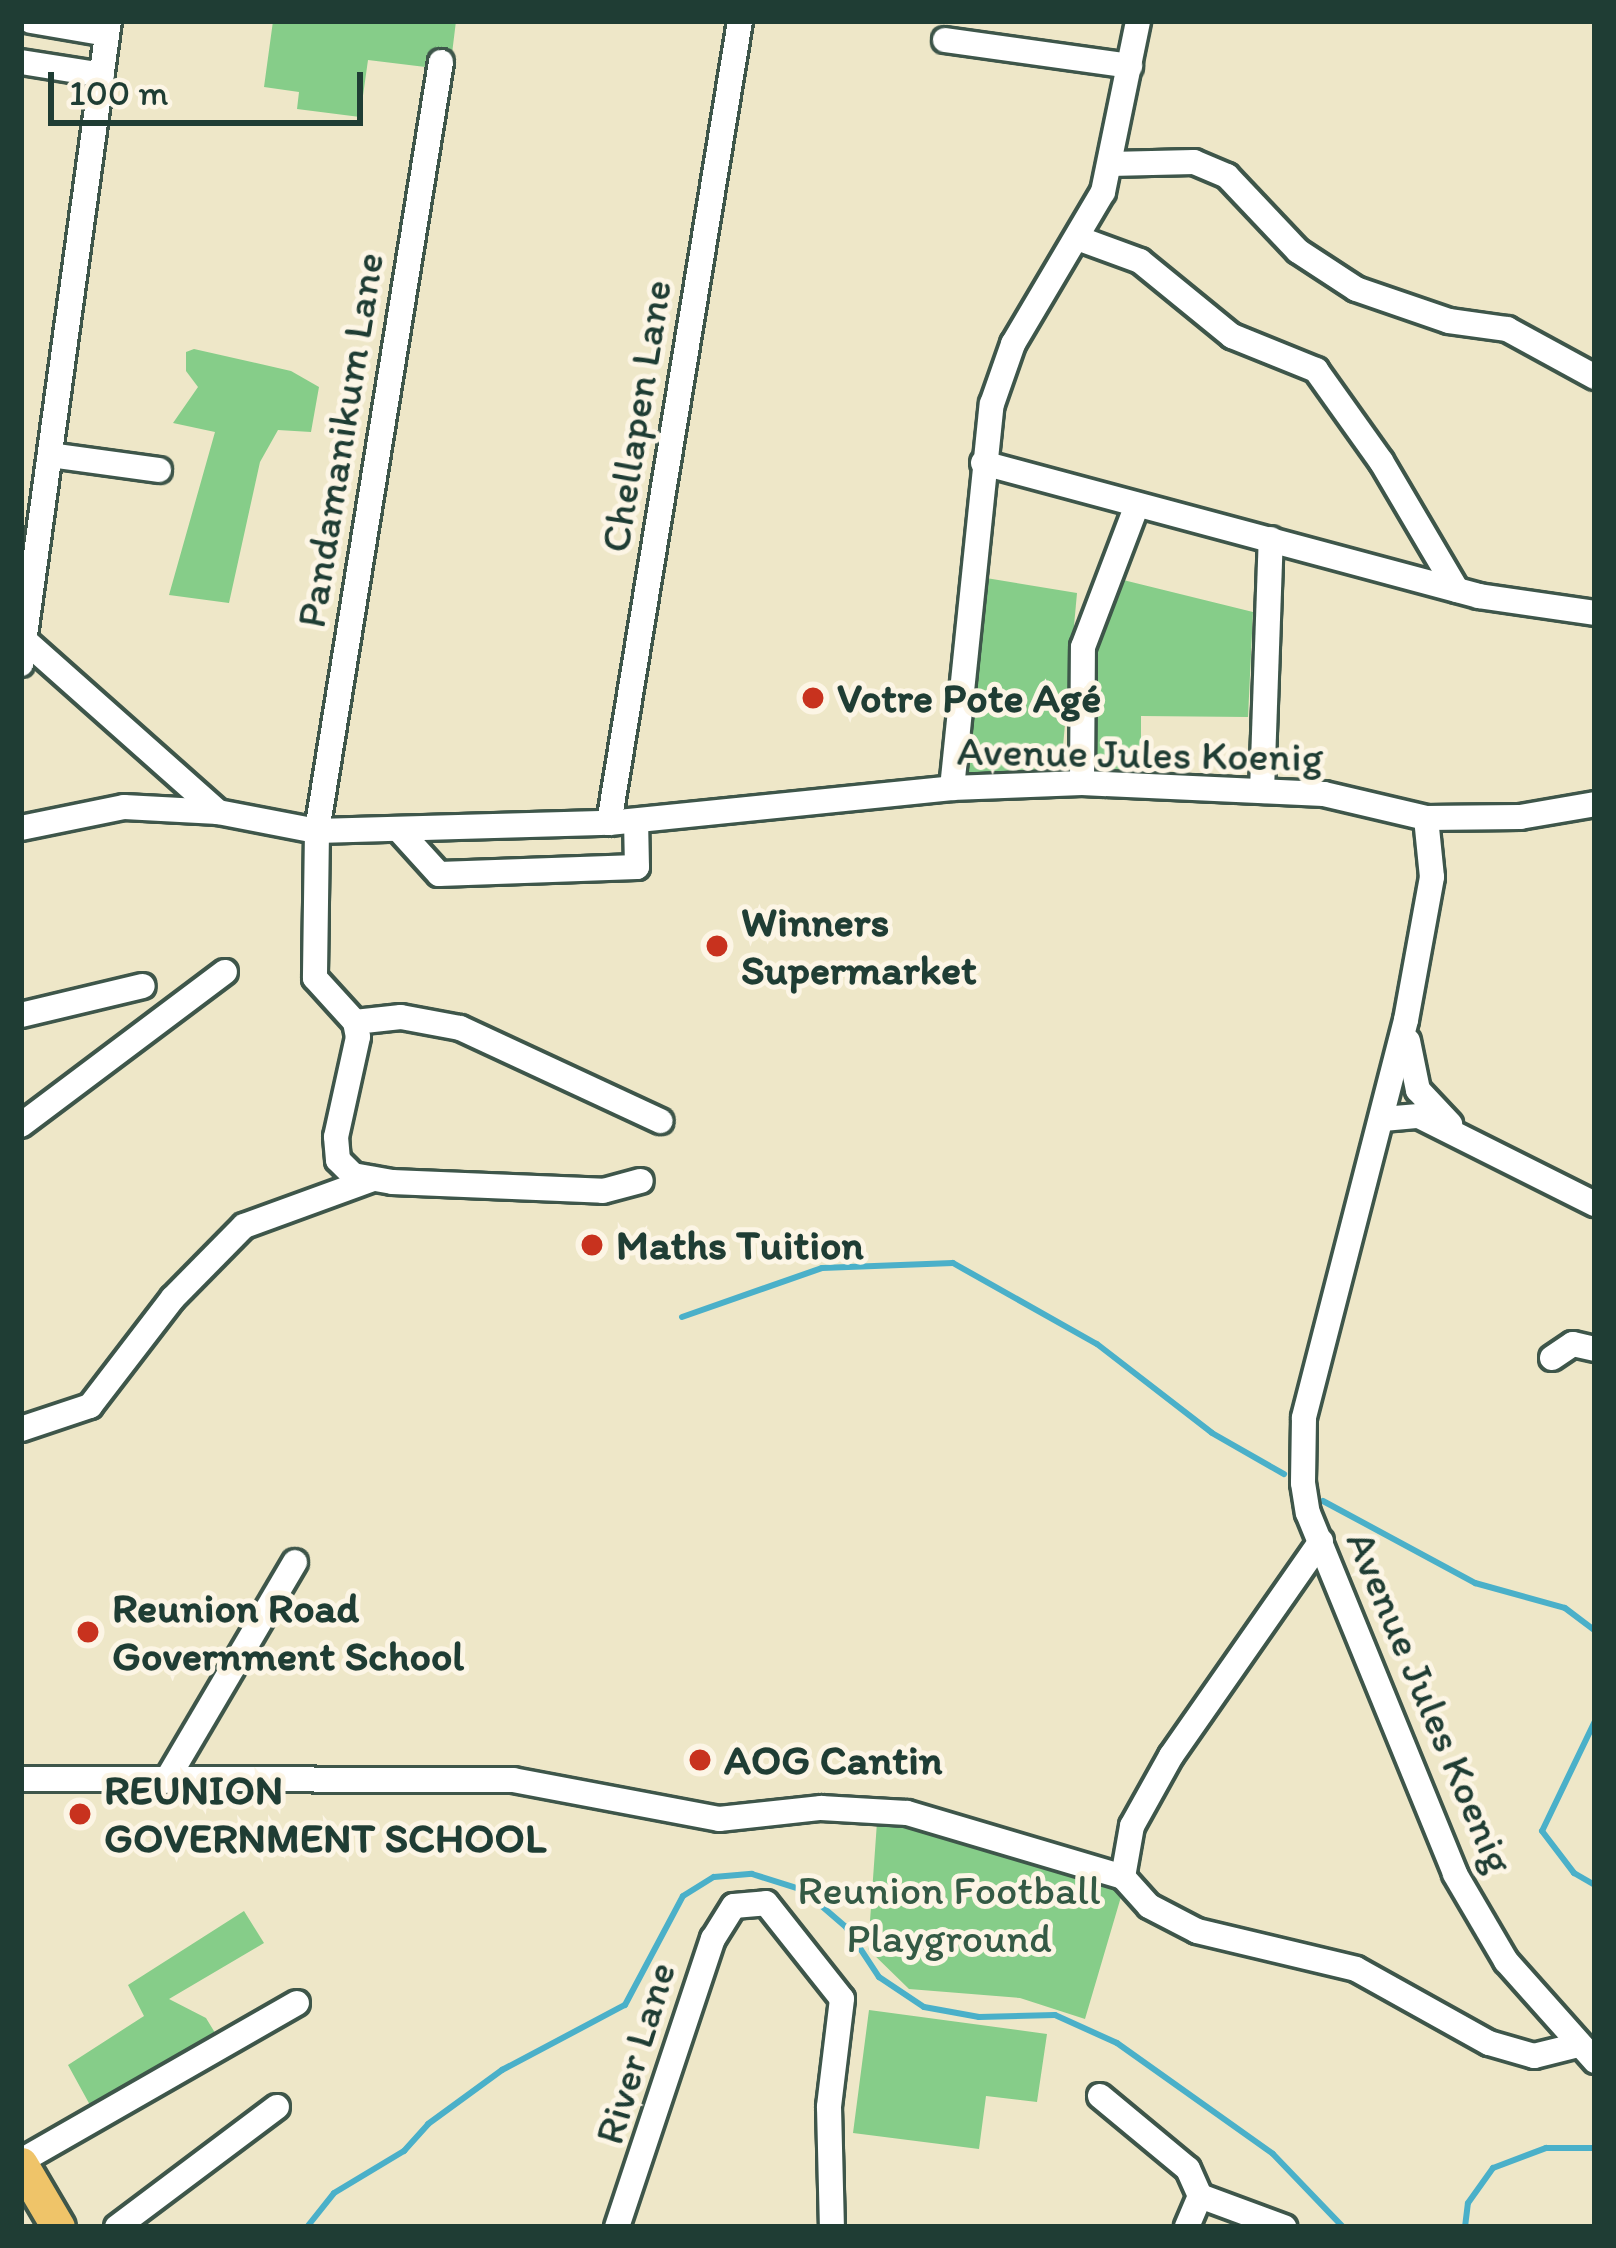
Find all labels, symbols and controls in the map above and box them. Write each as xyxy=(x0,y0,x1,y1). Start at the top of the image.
scale bar xyxy=(54,48,369,122)
text: 100 m xyxy=(69,71,168,114)
street label: Pandamanikum Lane xyxy=(285,249,395,631)
street label: Chellapen Lane xyxy=(590,276,682,556)
place label: Votre Pote Agé xyxy=(837,673,1100,723)
marker: Votre Pote Agé xyxy=(800,685,826,711)
street label: Avenue Jules Koenig xyxy=(956,726,1324,782)
place label: Winners Supermarket xyxy=(741,897,977,996)
marker: Winners Supermarket xyxy=(704,933,730,959)
place label: Maths Tuition xyxy=(616,1220,861,1270)
marker: Maths Tuition xyxy=(579,1232,605,1258)
street label: Avenue Jules Koenig xyxy=(1335,1523,1525,1881)
place label: Reunion Road Government School xyxy=(112,1583,464,1682)
marker: Reunion Road Government School xyxy=(75,1619,101,1645)
place label: AOG Cantin xyxy=(724,1735,943,1785)
marker: AOG Cantin xyxy=(687,1747,713,1773)
place label: REUNION GOVERNMENT SCHOOL xyxy=(104,1765,546,1864)
marker: REUNION GOVERNMENT SCHOOL xyxy=(67,1801,93,1827)
park label: Reunion Football Playground xyxy=(798,1865,1100,1964)
street label: River Lane xyxy=(583,1956,687,2150)

